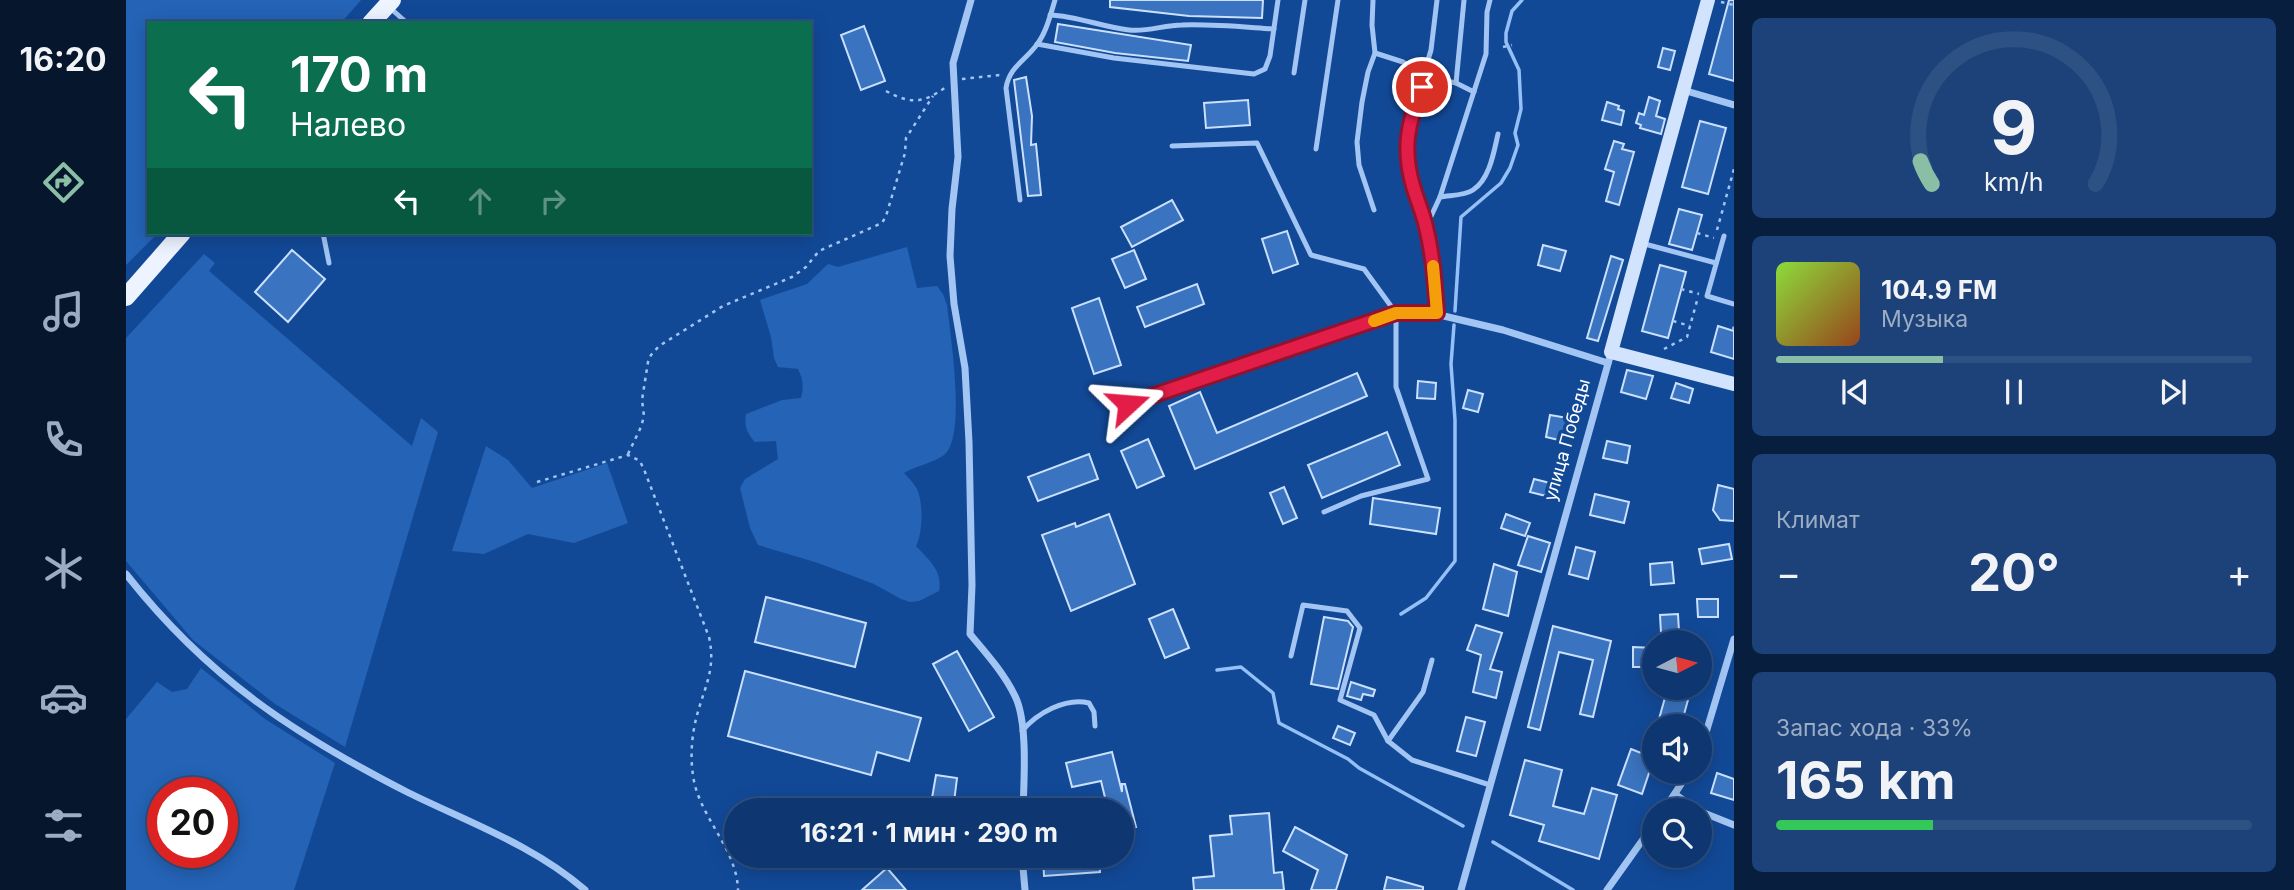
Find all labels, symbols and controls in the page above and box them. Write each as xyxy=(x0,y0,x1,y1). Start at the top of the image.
text: 16:20 xyxy=(20,40,107,79)
text: 170 m xyxy=(290,45,428,104)
icon: left xyxy=(175,49,266,140)
pin xyxy=(1392,57,1452,117)
icon: arrive xyxy=(1403,68,1441,106)
text: 9 xyxy=(1990,83,2038,172)
text: Налево xyxy=(290,105,406,144)
icon: directions xyxy=(39,158,88,207)
text: km/h xyxy=(1984,167,2044,197)
icon: left xyxy=(388,182,426,220)
icon: ahead xyxy=(461,182,499,220)
icon: right xyxy=(534,182,572,220)
text: 104.9 FM xyxy=(1881,274,1997,305)
icon: music xyxy=(39,287,88,336)
text: Музыка xyxy=(1881,305,1968,333)
position arrow xyxy=(1091,367,1165,441)
icon: previous xyxy=(1836,373,1874,411)
icon: pause xyxy=(1995,373,2033,411)
icon: next xyxy=(2154,373,2192,411)
street label: улица Победы xyxy=(1539,376,1594,503)
icon: phone xyxy=(39,415,88,464)
text: Климат xyxy=(1776,506,1860,534)
text: 20° xyxy=(1968,541,2060,604)
icon: climate xyxy=(39,544,88,593)
text: − xyxy=(1776,550,1801,596)
text: + xyxy=(2227,550,2252,596)
north arrow xyxy=(1642,630,1712,700)
map controls xyxy=(1642,630,1712,868)
icon: car xyxy=(39,673,88,722)
button: sound xyxy=(1642,714,1712,784)
text: Запас хода · 33% xyxy=(1776,714,1973,742)
text: 165 km xyxy=(1776,749,1955,812)
speed limit sign: 20 xyxy=(147,777,238,868)
button: search xyxy=(1642,798,1712,868)
icon: filters xyxy=(39,801,88,850)
text: 16:21 · 1 мин · 290 m xyxy=(800,817,1058,848)

